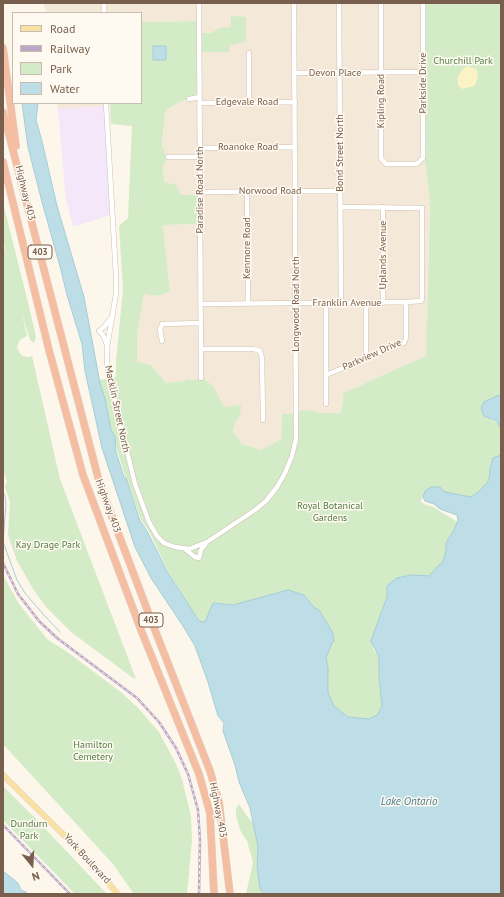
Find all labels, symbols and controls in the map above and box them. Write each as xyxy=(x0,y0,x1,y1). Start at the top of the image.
legend xyxy=(12,12,142,104)
text: Road xyxy=(50,21,75,36)
text: Railway xyxy=(50,41,90,56)
street label: Parkside Drive xyxy=(417,53,429,113)
park label: Churchill Park xyxy=(433,55,493,67)
text: Park xyxy=(50,61,72,76)
street label: Devon Place xyxy=(309,67,361,79)
street label: Kipling Road xyxy=(375,74,387,128)
text: Water xyxy=(50,81,80,96)
street label: Edgevale Road xyxy=(216,96,278,108)
street label: Bond Street North xyxy=(334,114,346,192)
street label: Roanoke Road xyxy=(218,141,278,153)
street label: Paradise Road North xyxy=(194,146,206,234)
street label: Highway 403 xyxy=(12,164,38,222)
street label: Norwood Road xyxy=(239,185,301,197)
street label: Kenmore Road xyxy=(241,217,253,279)
street label: Uplands Avenue xyxy=(377,221,389,289)
road number: 403 xyxy=(28,245,52,259)
street label: Longwood Road North xyxy=(290,256,302,352)
street label: Franklin Avenue xyxy=(313,297,381,309)
street label: Parkview Drive xyxy=(341,337,403,373)
street label: Macklin Street North xyxy=(102,364,132,454)
street label: Highway 403 xyxy=(93,478,123,534)
park label: Royal Botanical Gardens xyxy=(297,500,363,524)
park label: Kay Drage Park xyxy=(16,539,80,551)
road number: 403 xyxy=(139,613,163,627)
park label: Hamilton Cemetery xyxy=(73,739,113,762)
street label: Highway 403 xyxy=(207,781,229,839)
water label: Lake Ontario xyxy=(381,795,437,809)
park label: Dundurn Park xyxy=(10,818,48,842)
street label: York Boulevard xyxy=(61,832,113,886)
north arrow xyxy=(12,845,52,885)
text: N xyxy=(30,869,41,884)

